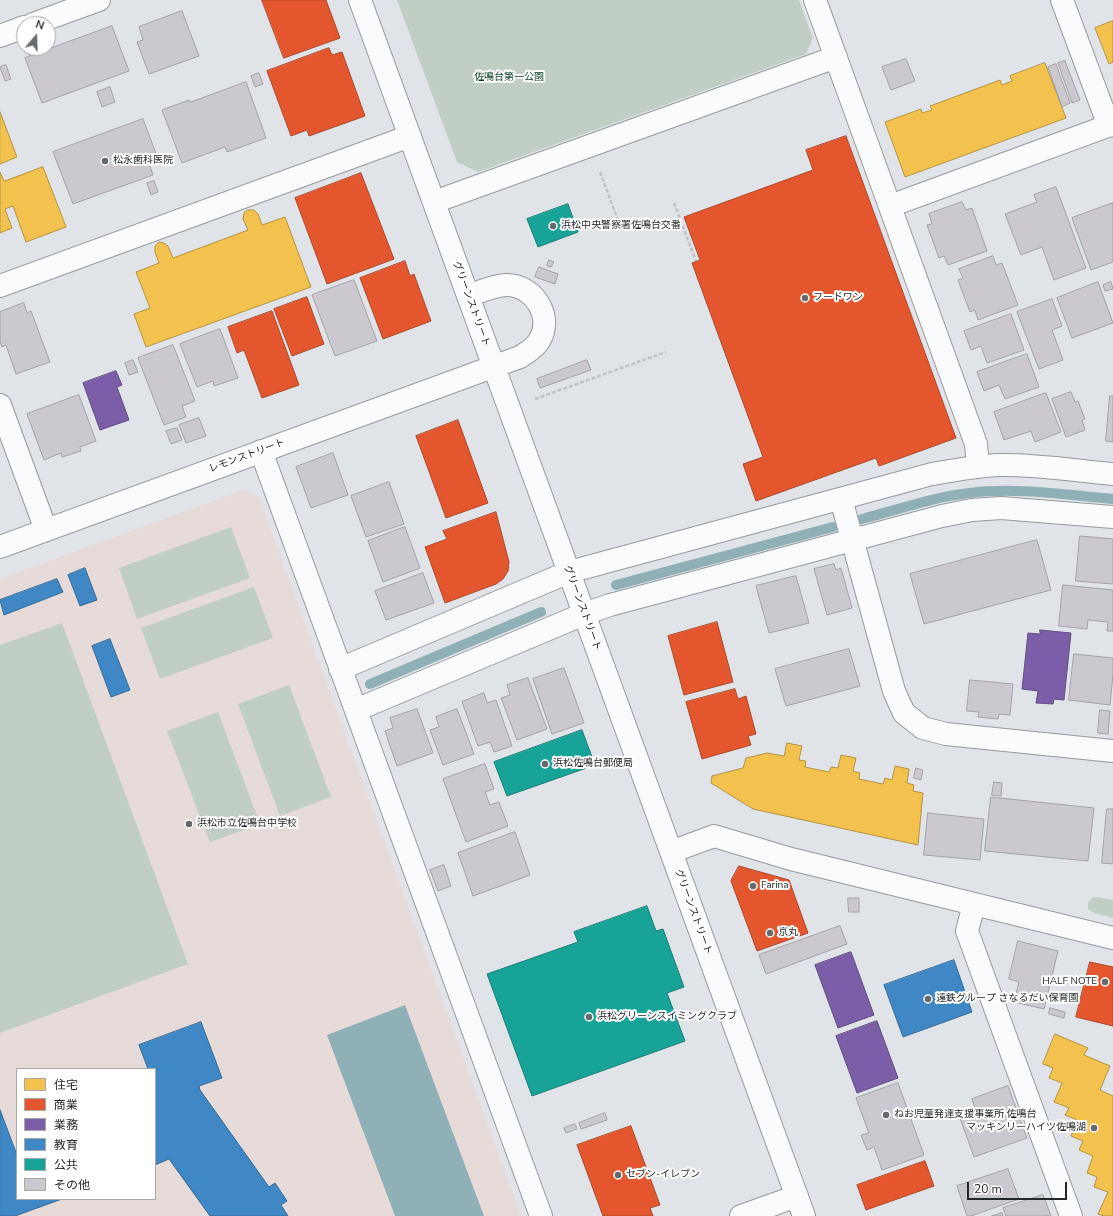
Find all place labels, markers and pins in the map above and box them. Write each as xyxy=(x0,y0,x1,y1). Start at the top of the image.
place label: 松永歯科医院 xyxy=(113,155,173,167)
marker: 松永歯科医院 xyxy=(100,156,110,166)
place label: 浜松中央警察署佐鳴台交番 xyxy=(561,220,681,232)
marker: 浜松中央警察署佐鳴台交番 xyxy=(548,221,558,231)
place label: フードワン xyxy=(813,292,863,304)
marker: フードワン xyxy=(800,293,810,303)
place label: 浜松佐鳴台郵便局 xyxy=(553,758,633,770)
marker: 浜松佐鳴台郵便局 xyxy=(540,759,550,769)
place label: 浜松市立佐鳴台中学校 xyxy=(197,818,297,830)
marker: 浜松市立佐鳴台中学校 xyxy=(184,819,194,829)
place label: Farina xyxy=(761,880,788,892)
marker: Farina xyxy=(748,881,758,891)
place label: 京丸 xyxy=(778,927,798,939)
marker: 京丸 xyxy=(765,928,775,938)
place label: HALF NOTE xyxy=(1042,976,1097,988)
marker: HALF NOTE xyxy=(1100,977,1110,987)
place label: 遠鉄グループ さなるだい保育園 xyxy=(936,993,1079,1005)
marker: 遠鉄グループ さなるだい保育園 xyxy=(923,994,933,1004)
place label: 浜松グリーンスイミングクラブ xyxy=(597,1011,737,1023)
marker: 浜松グリーンスイミングクラブ xyxy=(584,1012,594,1022)
place label: ねお児童発達支援事業所 佐鳴台 xyxy=(894,1109,1037,1121)
marker: ねお児童発達支援事業所 佐鳴台 xyxy=(881,1110,891,1120)
place label: マッキンリーハイツ佐鳴湖 xyxy=(966,1122,1086,1134)
marker: マッキンリーハイツ佐鳴湖 xyxy=(1089,1123,1099,1133)
place label: セブン-イレブン xyxy=(626,1169,700,1181)
marker: セブン-イレブン xyxy=(613,1170,623,1180)

